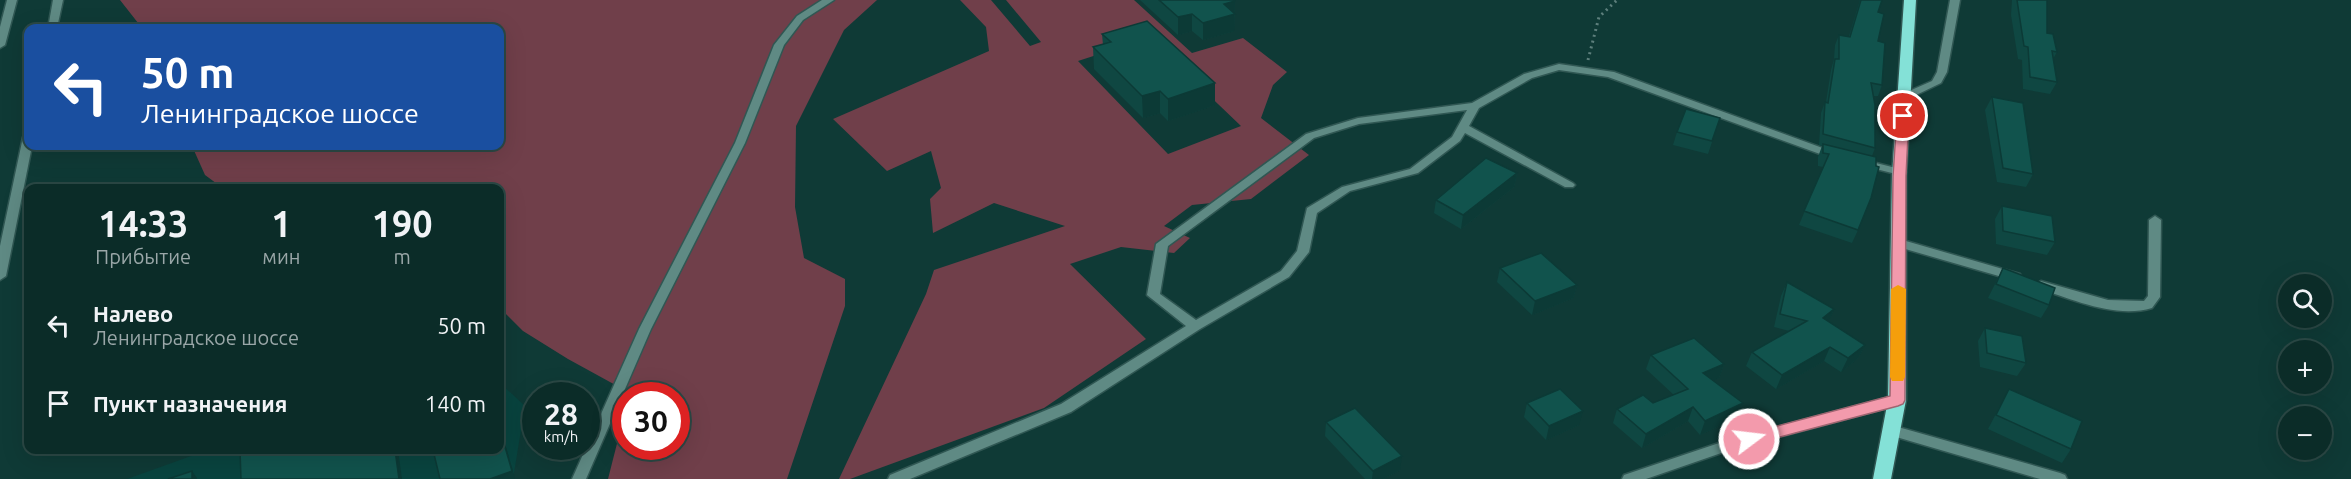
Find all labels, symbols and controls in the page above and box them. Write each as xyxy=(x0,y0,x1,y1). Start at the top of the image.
icon: left xyxy=(42,48,120,126)
text: 50 m xyxy=(141,49,235,96)
pin xyxy=(1877,90,1928,141)
text: Ленинградское шоссе xyxy=(141,98,419,128)
icon: arrive xyxy=(1886,99,1919,132)
text: 14:33 xyxy=(98,203,188,244)
text: 1 xyxy=(271,203,292,244)
text: 190 xyxy=(372,203,433,244)
text: Прибытие xyxy=(95,245,191,268)
text: мин xyxy=(262,245,300,268)
text: m xyxy=(394,245,411,268)
map controls xyxy=(2278,274,2332,460)
button: search xyxy=(2278,274,2332,328)
text: Налево xyxy=(93,301,173,326)
icon: left xyxy=(42,309,75,342)
text: 50 m xyxy=(437,313,486,338)
text: Ленинградское шоссе xyxy=(93,326,299,349)
button: + xyxy=(2278,340,2332,394)
speed limit sign: 30 xyxy=(612,382,690,460)
icon: arrive xyxy=(42,387,75,420)
text: Пункт назначения xyxy=(93,391,287,416)
text: 140 m xyxy=(425,391,486,416)
text: 28 xyxy=(544,397,578,431)
button: − xyxy=(2278,406,2332,460)
position arrow xyxy=(1717,407,1781,471)
text: km/h xyxy=(544,428,578,445)

